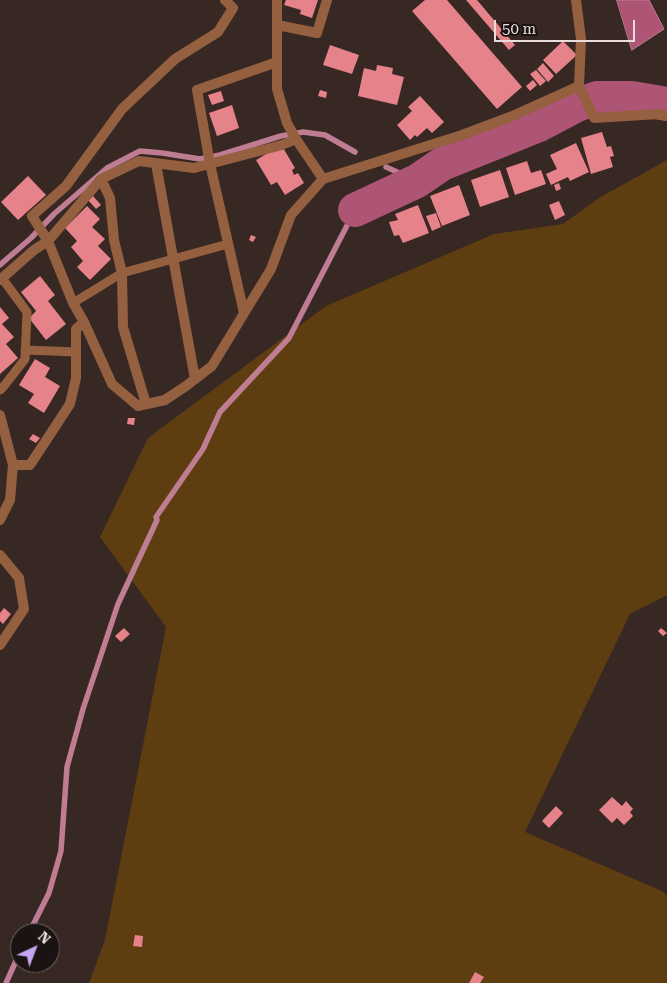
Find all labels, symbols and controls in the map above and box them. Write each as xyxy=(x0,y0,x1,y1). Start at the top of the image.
scale bar xyxy=(497,10,638,42)
text: 50 m xyxy=(502,20,536,38)
north arrow xyxy=(10,923,60,973)
text: N xyxy=(35,928,54,947)

